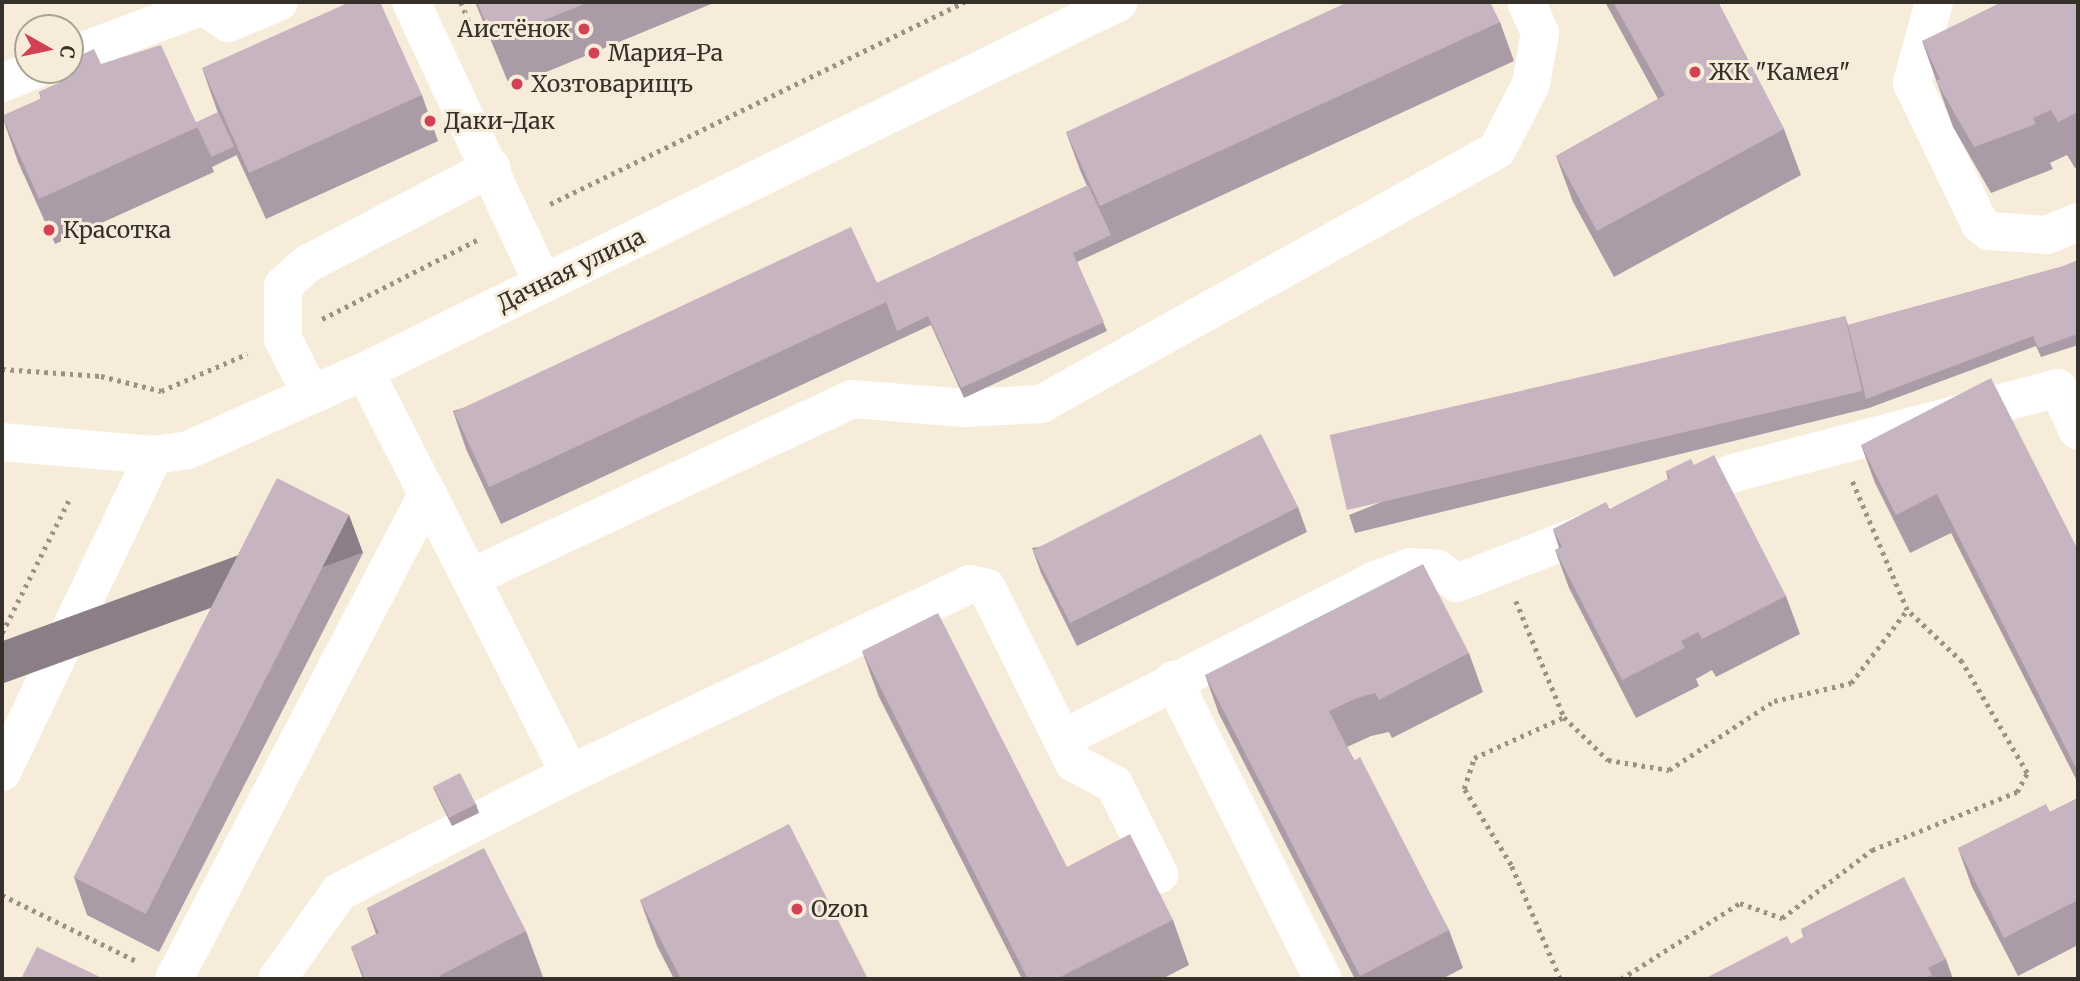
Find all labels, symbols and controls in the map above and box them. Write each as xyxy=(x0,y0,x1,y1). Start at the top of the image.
north arrow xyxy=(14,14,84,84)
place label: Аистёнок xyxy=(457,15,570,43)
marker: Аистёнок xyxy=(576,21,592,37)
place label: Мария-Ра xyxy=(608,39,723,67)
text: С xyxy=(55,44,81,60)
marker: Мария-Ра xyxy=(586,45,602,61)
place label: ЖК "Камея" xyxy=(1709,58,1850,86)
marker: ЖК "Камея" xyxy=(1687,64,1703,80)
place label: Хозтоварищъ xyxy=(531,70,693,98)
marker: Хозтоварищъ xyxy=(509,76,525,92)
place label: Даки-Дак xyxy=(444,107,555,135)
marker: Даки-Дак xyxy=(422,113,438,129)
place label: Красотка xyxy=(63,216,171,244)
marker: Красотка xyxy=(41,222,57,238)
street label: Дачная улица xyxy=(493,222,649,318)
place label: Ozon xyxy=(811,895,869,923)
marker: Ozon xyxy=(789,901,805,917)

